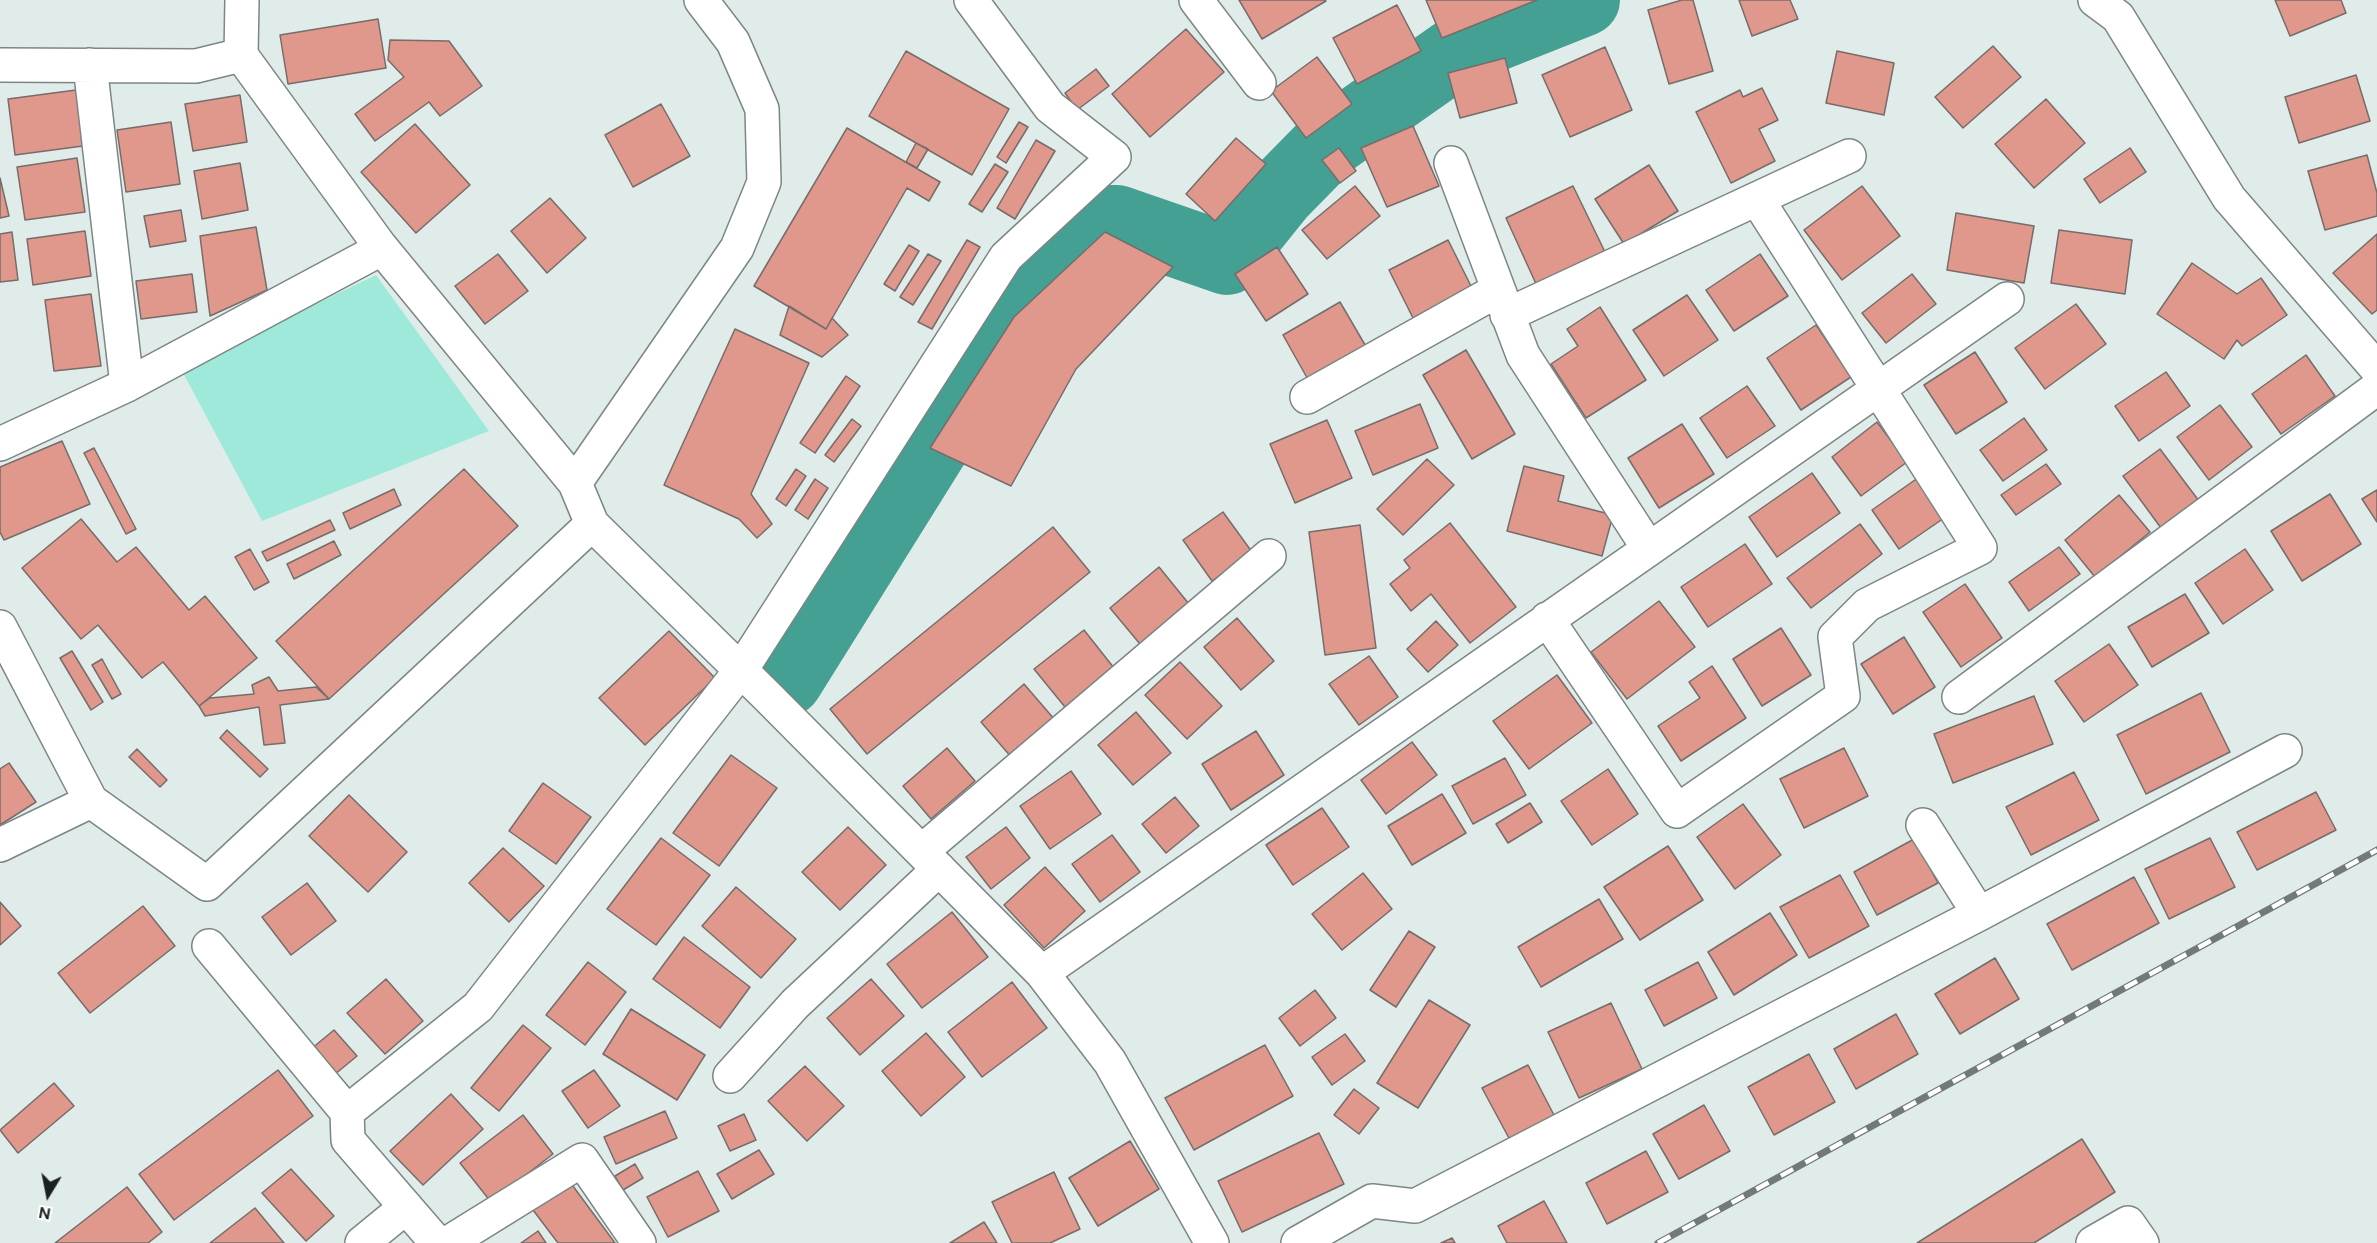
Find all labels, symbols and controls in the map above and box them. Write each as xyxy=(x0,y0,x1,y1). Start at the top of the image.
north arrow xyxy=(18,1165,78,1225)
text: N xyxy=(37,1202,52,1225)

